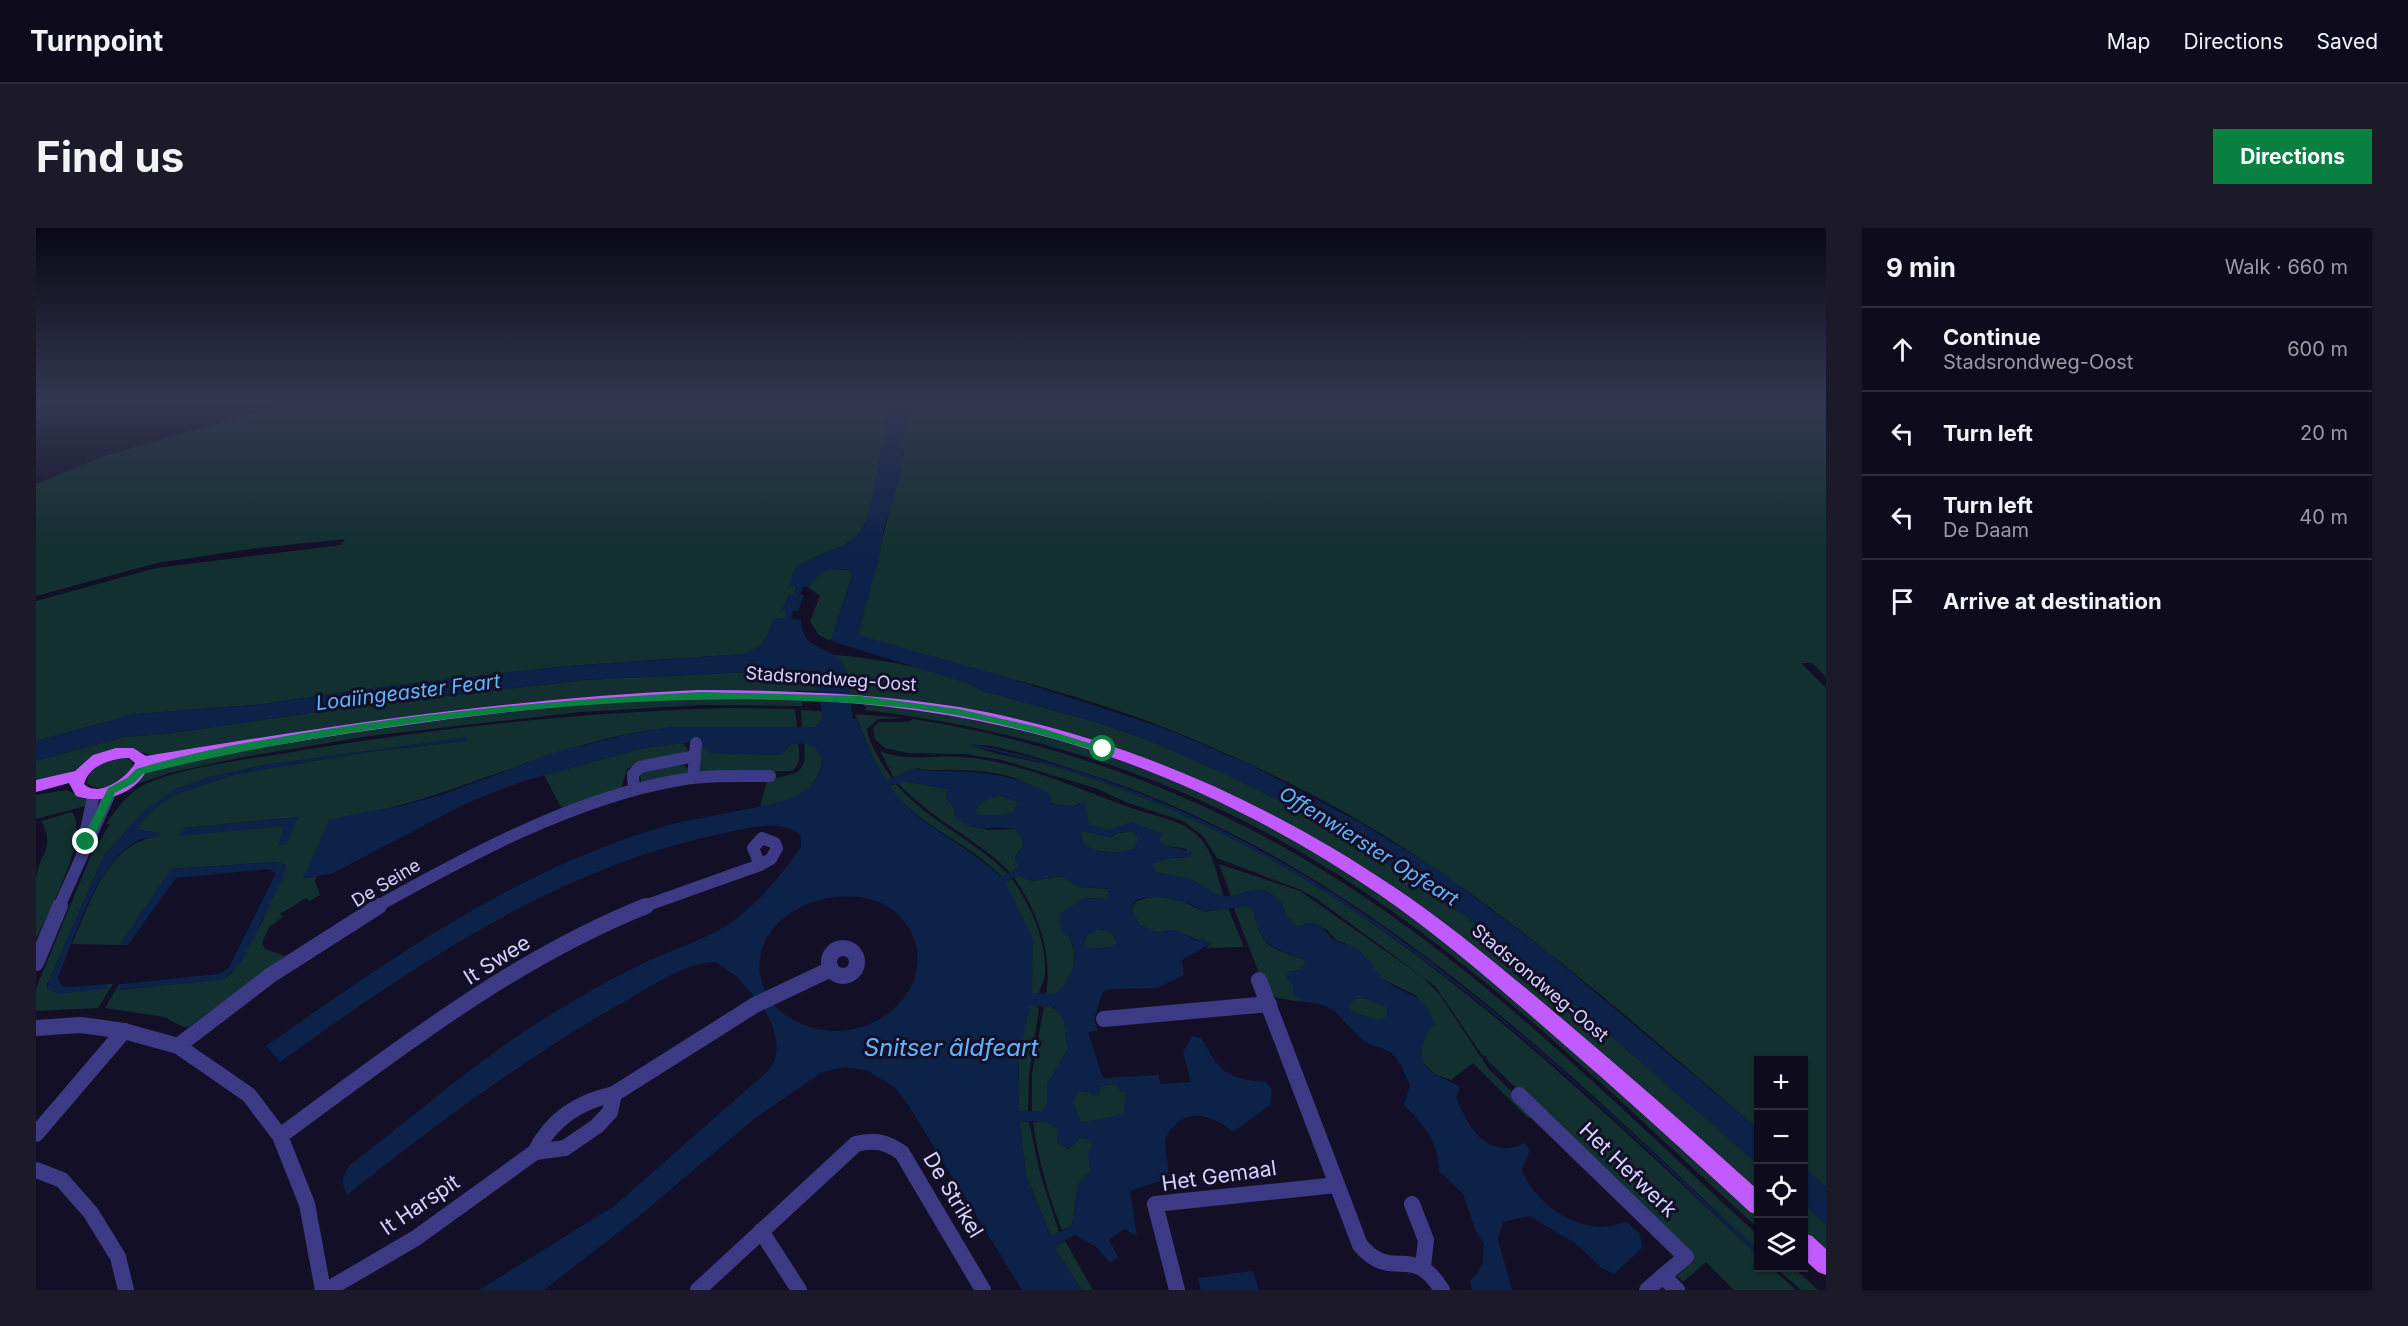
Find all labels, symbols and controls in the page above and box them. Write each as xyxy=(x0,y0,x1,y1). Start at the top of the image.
text: Turnpoint xyxy=(30,24,163,58)
text: Map xyxy=(2107,29,2150,54)
text: Directions xyxy=(2183,29,2284,54)
text: Saved xyxy=(2317,29,2378,54)
button: Directions xyxy=(2213,129,2372,184)
text: Find us xyxy=(36,131,184,182)
text: 9 min xyxy=(1886,252,1956,283)
text: Walk · 660 m xyxy=(2225,255,2348,279)
text: Continue xyxy=(1943,324,2041,350)
icon: ahead xyxy=(1886,333,1919,366)
text: 600 m xyxy=(2287,337,2348,361)
text: Stadsrondweg-Oost xyxy=(1943,350,2133,374)
icon: left xyxy=(1886,417,1919,450)
text: Turn left xyxy=(1943,420,2033,446)
text: 20 m xyxy=(2300,421,2348,445)
text: Turn left xyxy=(1943,492,2033,518)
icon: left xyxy=(1886,501,1919,534)
text: 40 m xyxy=(2299,505,2348,529)
text: De Daam xyxy=(1943,518,2029,542)
icon: arrive xyxy=(1886,585,1919,618)
text: Arrive at destination xyxy=(1943,588,2162,614)
street label: Stadsrondweg-Oost xyxy=(745,662,917,695)
water label: Loaiïngeaster Feart xyxy=(315,669,502,715)
route start xyxy=(1089,735,1115,761)
water label: Offenwierster Opfeart xyxy=(1275,781,1463,911)
route end xyxy=(72,828,98,854)
street label: De Seine xyxy=(348,854,424,911)
street label: Stadsrondweg-Oost xyxy=(1468,920,1613,1046)
street label: It Swee xyxy=(459,930,535,990)
water label: Snitser âldfeart xyxy=(864,1033,1039,1062)
map controls xyxy=(1754,1056,1808,1272)
button: + xyxy=(1754,1056,1808,1110)
button: − xyxy=(1754,1110,1808,1164)
street label: Het Hefwerk xyxy=(1575,1117,1682,1223)
street label: De Strikel xyxy=(918,1147,989,1242)
street label: Het Gemaal xyxy=(1160,1155,1278,1196)
button: locate xyxy=(1754,1164,1808,1218)
street label: It Harspit xyxy=(375,1169,464,1240)
button: layers xyxy=(1754,1218,1808,1272)

